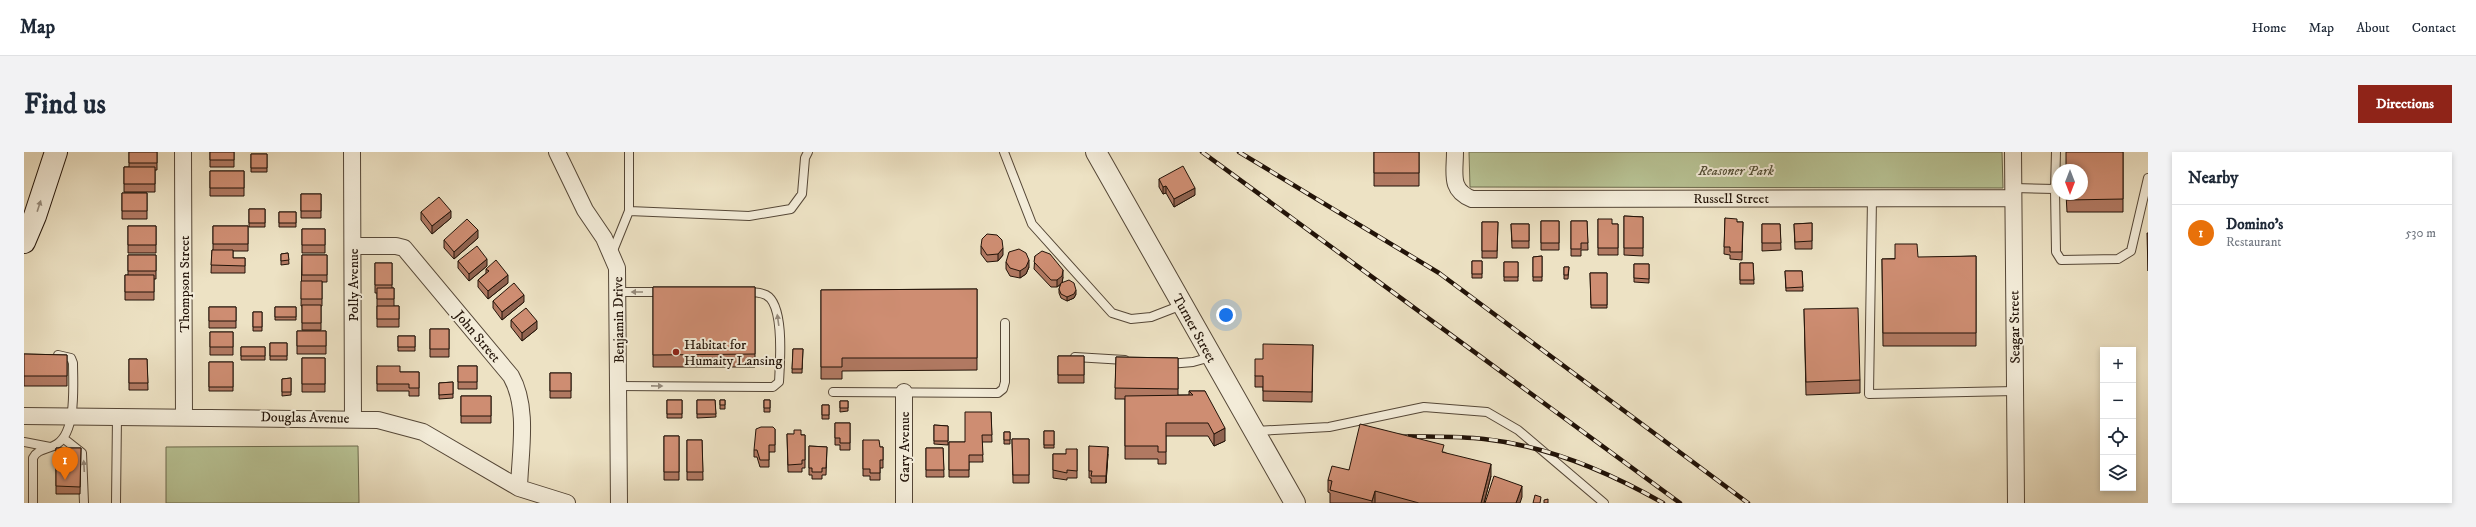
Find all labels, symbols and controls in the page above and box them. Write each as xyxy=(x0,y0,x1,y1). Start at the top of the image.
text: Map xyxy=(20,16,55,39)
text: Home xyxy=(2252,19,2286,37)
text: Map xyxy=(2308,19,2334,37)
text: About xyxy=(2356,19,2390,37)
text: Contact xyxy=(2412,19,2456,37)
button: Directions xyxy=(2358,85,2452,123)
text: Find us xyxy=(24,87,106,122)
park label: Reasoner Park xyxy=(1697,162,1774,180)
north arrow xyxy=(2052,164,2088,200)
text: Nearby xyxy=(2188,167,2238,189)
street label: Russell Street xyxy=(1693,190,1769,208)
one-way arrow xyxy=(36,200,42,212)
text: Domino's xyxy=(2226,215,2283,234)
text: 1 xyxy=(2199,225,2203,241)
text: 530 m xyxy=(2405,225,2436,241)
text: Restaurant xyxy=(2226,234,2282,250)
street label: Thompson Street xyxy=(176,235,194,333)
street label: Polly Avenue xyxy=(345,248,363,321)
street label: Benjamin Drive xyxy=(609,276,629,364)
one-way arrow xyxy=(630,289,643,295)
street label: Seagar Street xyxy=(2005,290,2025,364)
street label: Turner Street xyxy=(1168,291,1221,366)
street label: John Street xyxy=(449,305,505,367)
your location xyxy=(1216,305,1236,325)
one-way arrow xyxy=(775,314,781,326)
place label: Habitat for Humaity Lansing xyxy=(684,336,782,370)
marker: Habitat for Humaity Lansing xyxy=(671,347,681,357)
map controls xyxy=(2100,347,2136,491)
button: + xyxy=(2100,347,2136,383)
one-way arrow xyxy=(651,383,663,390)
button: − xyxy=(2100,383,2136,419)
street label: Douglas Avenue xyxy=(260,408,350,428)
street label: Gary Avenue xyxy=(896,411,914,482)
button: locate xyxy=(2100,419,2136,455)
pin: 1 xyxy=(52,447,78,480)
button: layers xyxy=(2100,455,2136,491)
one-way arrow xyxy=(81,459,87,472)

